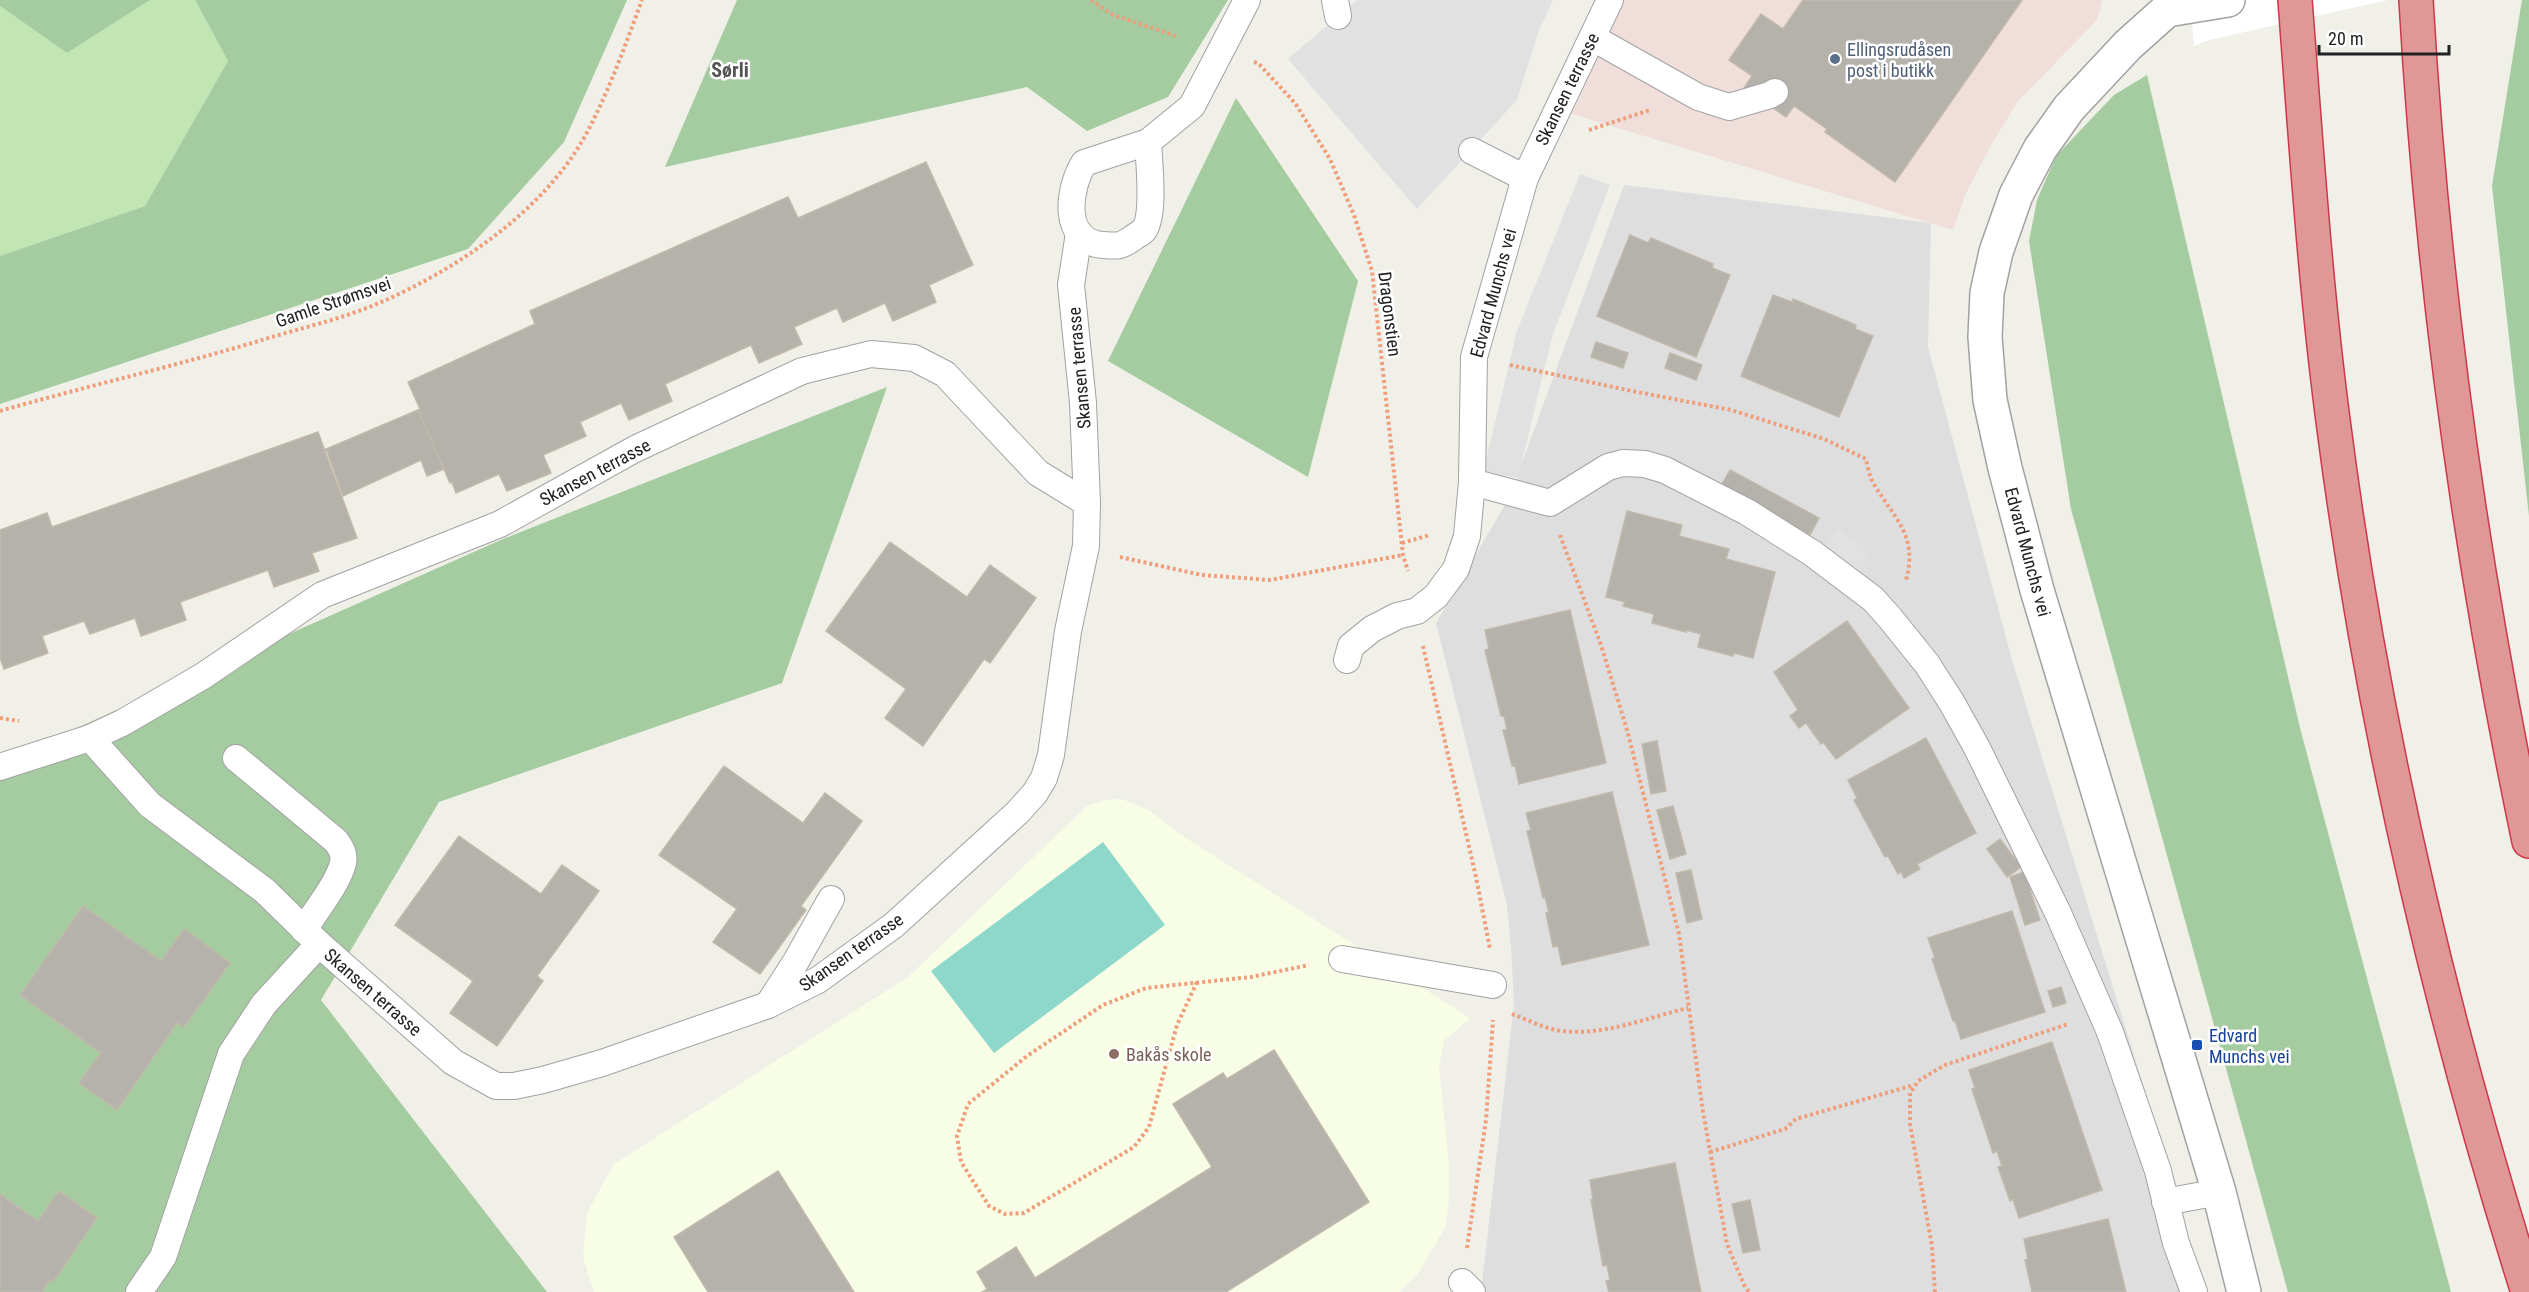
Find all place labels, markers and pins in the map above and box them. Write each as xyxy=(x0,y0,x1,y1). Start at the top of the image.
place label: Ellingsrudåsen post i butikk xyxy=(1847,39,1951,81)
marker: Ellingsrudåsen post i butikk xyxy=(1828,52,1842,66)
place label: Edvard Munchs vei xyxy=(2209,1025,2290,1067)
marker: Edvard Munchs vei xyxy=(2190,1038,2204,1052)
place label: Bakås skole xyxy=(1126,1044,1211,1065)
marker: Bakås skole xyxy=(1107,1047,1121,1061)

